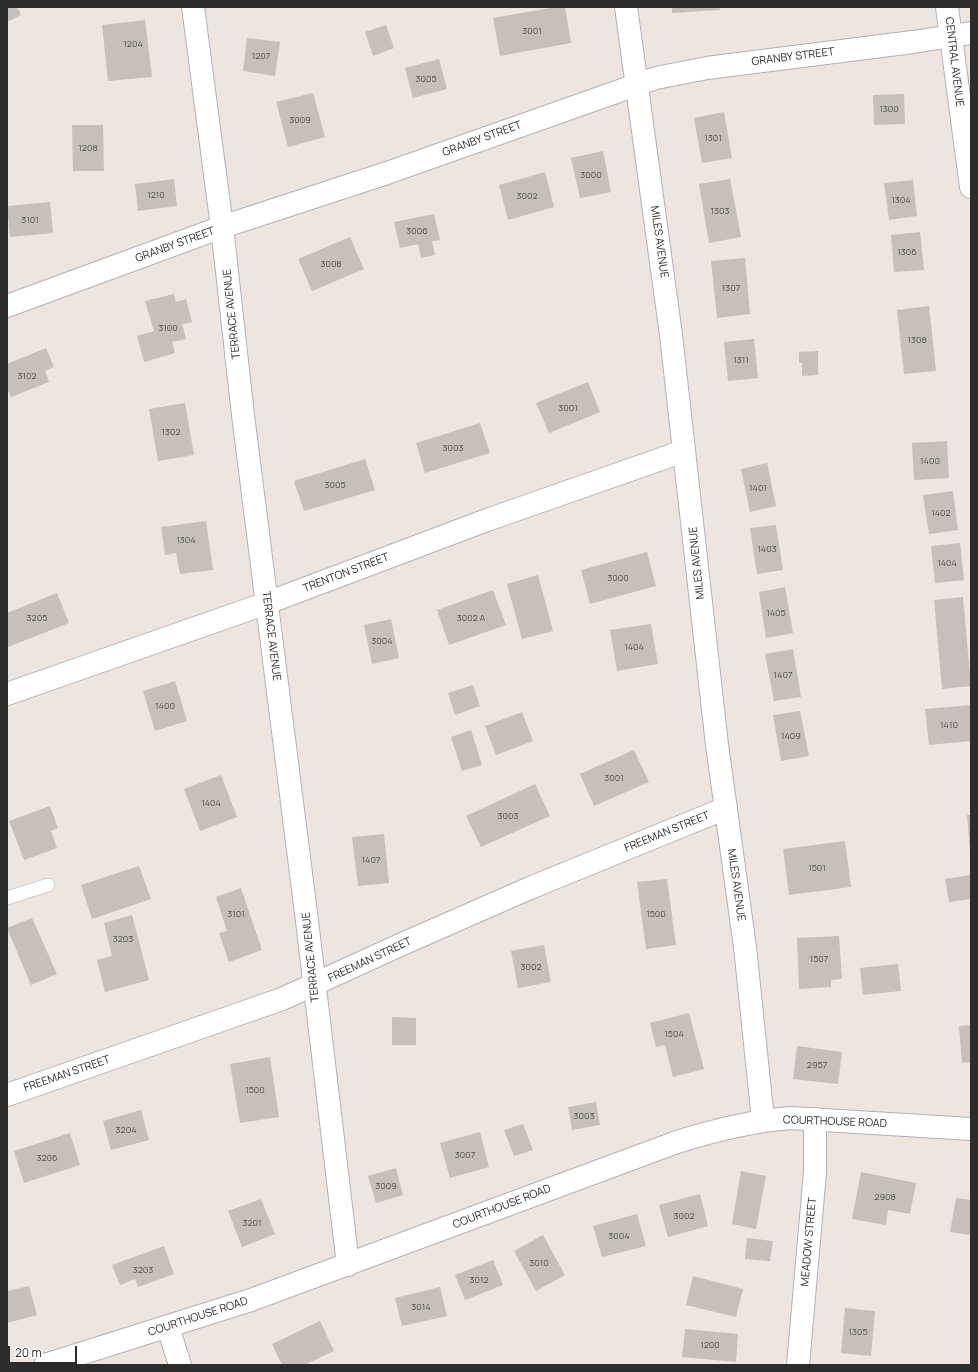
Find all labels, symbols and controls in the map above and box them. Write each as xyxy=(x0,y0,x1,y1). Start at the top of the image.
street label: CENTRAL AVENUE xyxy=(942,16,966,108)
house number: 3001 xyxy=(522,26,542,36)
house number: 1204 xyxy=(123,39,143,49)
street label: GRANBY STREET xyxy=(751,45,835,69)
house number: 1207 xyxy=(252,51,270,61)
house number: 3005 xyxy=(415,74,437,84)
house number: 1300 xyxy=(879,104,899,114)
house number: 3009 xyxy=(289,115,311,125)
street label: GRANBY STREET xyxy=(441,119,523,159)
house number: 1301 xyxy=(704,133,722,143)
house number: 1208 xyxy=(78,143,98,153)
house number: 3000 xyxy=(580,170,602,180)
house number: 1210 xyxy=(147,190,165,200)
house number: 3002 xyxy=(516,191,538,201)
house number: 1304 xyxy=(891,195,911,205)
street label: MILES AVENUE xyxy=(647,205,671,279)
house number: 1303 xyxy=(711,206,729,216)
house number: 3101 xyxy=(21,215,39,225)
street label: GRANBY STREET xyxy=(134,225,216,265)
house number: 3006 xyxy=(406,226,428,236)
house number: 1306 xyxy=(897,247,917,257)
house number: 3008 xyxy=(320,259,342,269)
street label: TERRACE AVENUE xyxy=(221,268,243,360)
house number: 1307 xyxy=(722,283,740,293)
house number: 3100 xyxy=(158,323,178,333)
house number: 1308 xyxy=(907,335,927,345)
house number: 1311 xyxy=(733,355,749,365)
house number: 3102 xyxy=(17,371,37,381)
house number: 3001 xyxy=(558,403,578,413)
house number: 1302 xyxy=(161,427,181,437)
house number: 3003 xyxy=(443,443,463,453)
house number: 1400 xyxy=(920,456,940,466)
house number: 3005 xyxy=(324,480,346,490)
house number: 1401 xyxy=(749,483,767,493)
house number: 1402 xyxy=(931,508,951,518)
street label: MILES AVENUE xyxy=(687,526,707,600)
house number: 1304 xyxy=(176,535,196,545)
house number: 1403 xyxy=(757,544,777,554)
street label: TRENTON STREET xyxy=(301,551,391,595)
house number: 1404 xyxy=(937,558,957,568)
house number: 3000 xyxy=(607,573,629,583)
street label: TERRACE AVENUE xyxy=(259,590,283,682)
house number: 1405 xyxy=(766,608,786,618)
house number: 3205 xyxy=(27,613,47,623)
house number: 3002 A xyxy=(457,613,485,623)
house number: 3004 xyxy=(371,636,393,646)
house number: 1404 xyxy=(624,642,644,652)
house number: 1407 xyxy=(774,670,792,680)
house number: 1400 xyxy=(155,701,175,711)
house number: 1410 xyxy=(940,720,958,730)
house number: 1409 xyxy=(781,731,801,741)
house number: 3001 xyxy=(604,773,624,783)
house number: 1404 xyxy=(201,798,221,808)
street label: FREEMAN STREET xyxy=(623,809,711,855)
house number: 3003 xyxy=(498,811,518,821)
street label: MILES AVENUE xyxy=(724,848,748,922)
house number: 1407 xyxy=(362,855,380,865)
house number: 1501 xyxy=(808,863,826,873)
house number: 3101 xyxy=(227,909,245,919)
house number: 1500 xyxy=(646,909,666,919)
street label: TERRACE AVENUE xyxy=(300,911,322,1003)
house number: 3203 xyxy=(113,934,133,944)
street label: FREEMAN STREET xyxy=(326,935,414,985)
house number: 1507 xyxy=(810,954,828,964)
house number: 3002 xyxy=(520,962,542,972)
house number: 1504 xyxy=(664,1029,684,1039)
street label: FREEMAN STREET xyxy=(22,1053,112,1095)
house number: 2957 xyxy=(807,1060,827,1070)
house number: 1500 xyxy=(245,1085,265,1095)
house number: 3003 xyxy=(574,1111,594,1121)
street label: COURTHOUSE ROAD xyxy=(783,1114,887,1130)
house number: 3204 xyxy=(116,1125,136,1135)
house number: 3007 xyxy=(455,1150,475,1160)
house number: 3206 xyxy=(36,1153,58,1163)
house number: 3009 xyxy=(375,1181,397,1191)
street label: COURTHOUSE ROAD xyxy=(451,1182,553,1232)
house number: 2908 xyxy=(874,1192,896,1202)
street label: MEADOW STREET xyxy=(799,1197,819,1287)
house number: 3002 xyxy=(673,1211,695,1221)
house number: 3201 xyxy=(242,1218,262,1228)
house number: 3004 xyxy=(608,1231,630,1241)
house number: 3010 xyxy=(529,1258,549,1268)
house number: 3203 xyxy=(133,1265,153,1275)
house number: 3012 xyxy=(469,1275,489,1285)
street label: COURTHOUSE ROAD xyxy=(146,1295,250,1339)
house number: 3014 xyxy=(411,1302,431,1312)
house number: 1305 xyxy=(848,1327,868,1337)
scale bar xyxy=(10,1338,79,1364)
house number: 1200 xyxy=(700,1340,720,1350)
text: 20 m xyxy=(15,1344,42,1361)

